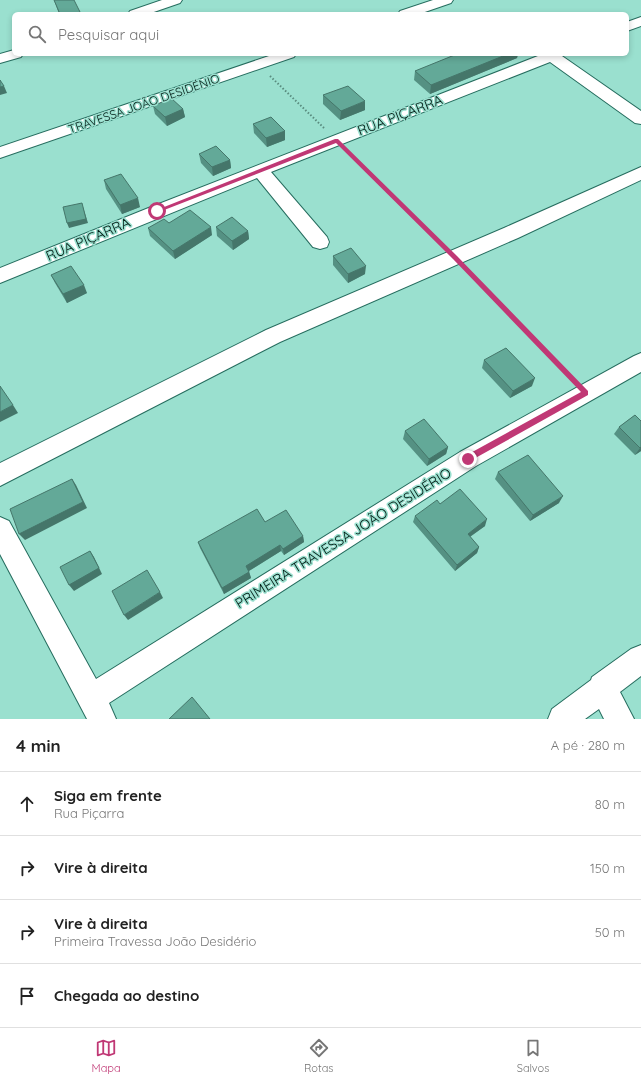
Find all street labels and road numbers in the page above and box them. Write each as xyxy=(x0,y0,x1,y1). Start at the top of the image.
street label: TRAVESSA JOÃO DESIDÉNIO xyxy=(66,71,222,137)
street label: RUA PIÇARRA xyxy=(355,90,445,140)
street label: RUA PIÇARRA xyxy=(43,213,133,265)
street label: PRIMEIRA TRAVESSA JOÃO DESIDÉRIO xyxy=(232,464,455,612)

